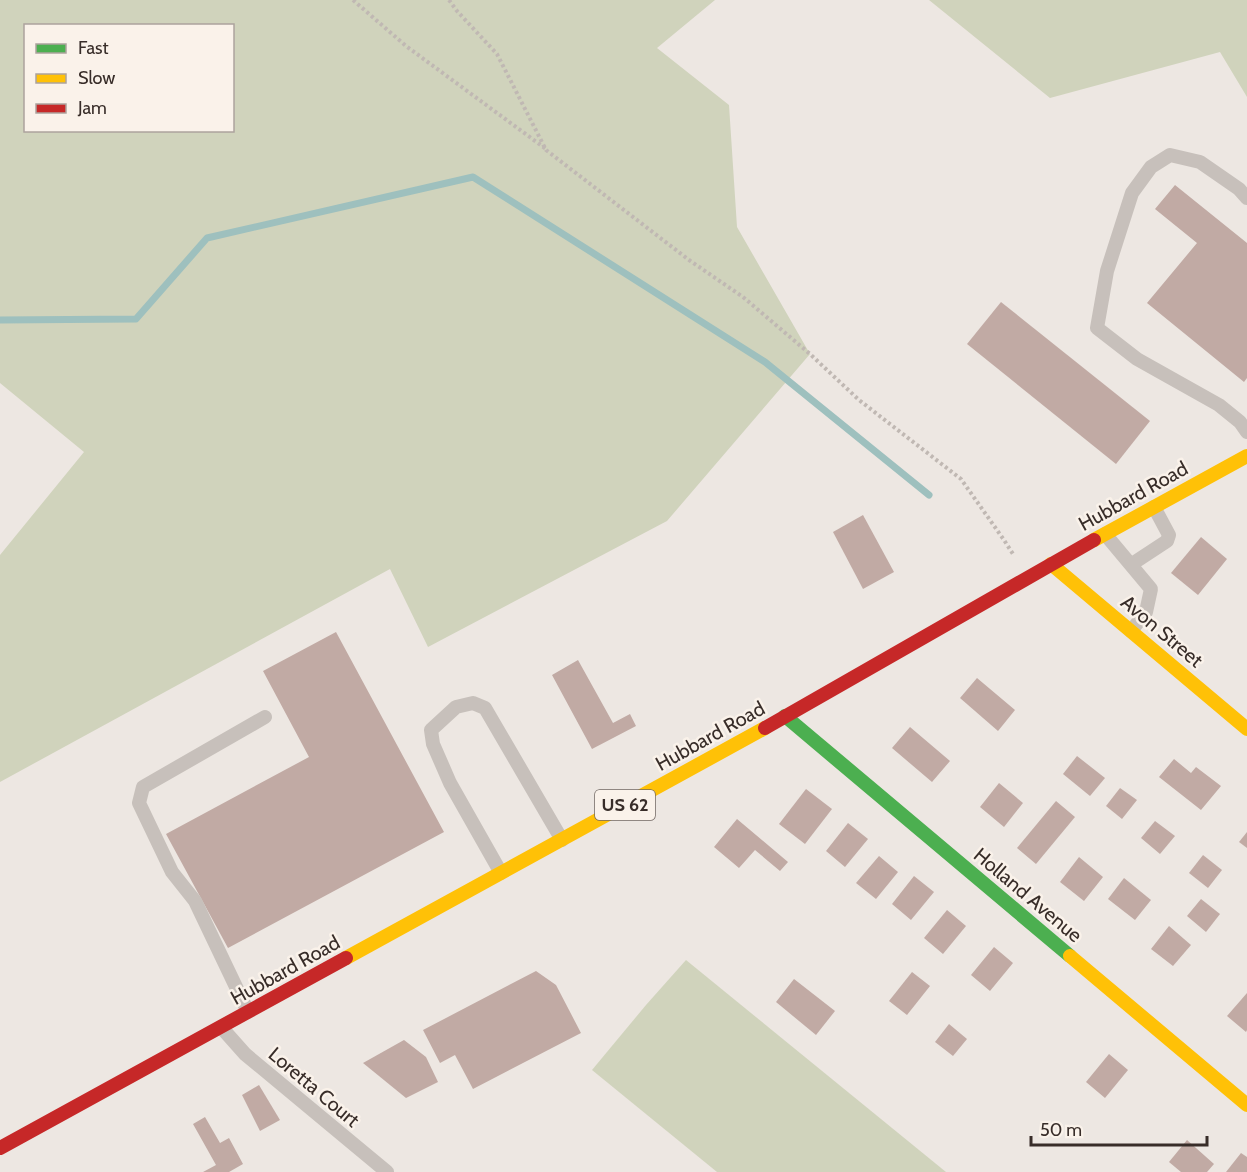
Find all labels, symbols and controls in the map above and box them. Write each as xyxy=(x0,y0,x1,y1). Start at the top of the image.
legend xyxy=(24,24,234,132)
text: Fast xyxy=(78,37,109,59)
text: Slow xyxy=(78,67,115,89)
text: Jam xyxy=(77,97,107,119)
street label: Hubbard Road xyxy=(1074,456,1192,536)
street label: Avon Street xyxy=(1116,590,1208,672)
street label: Hubbard Road xyxy=(651,696,769,776)
road number: US 62 xyxy=(595,790,655,820)
street label: Holland Avenue xyxy=(969,843,1087,947)
street label: Hubbard Road xyxy=(226,930,344,1010)
street label: Loretta Court xyxy=(264,1042,365,1132)
scale bar xyxy=(1031,1109,1206,1147)
text: 50 m xyxy=(1040,1119,1082,1141)

